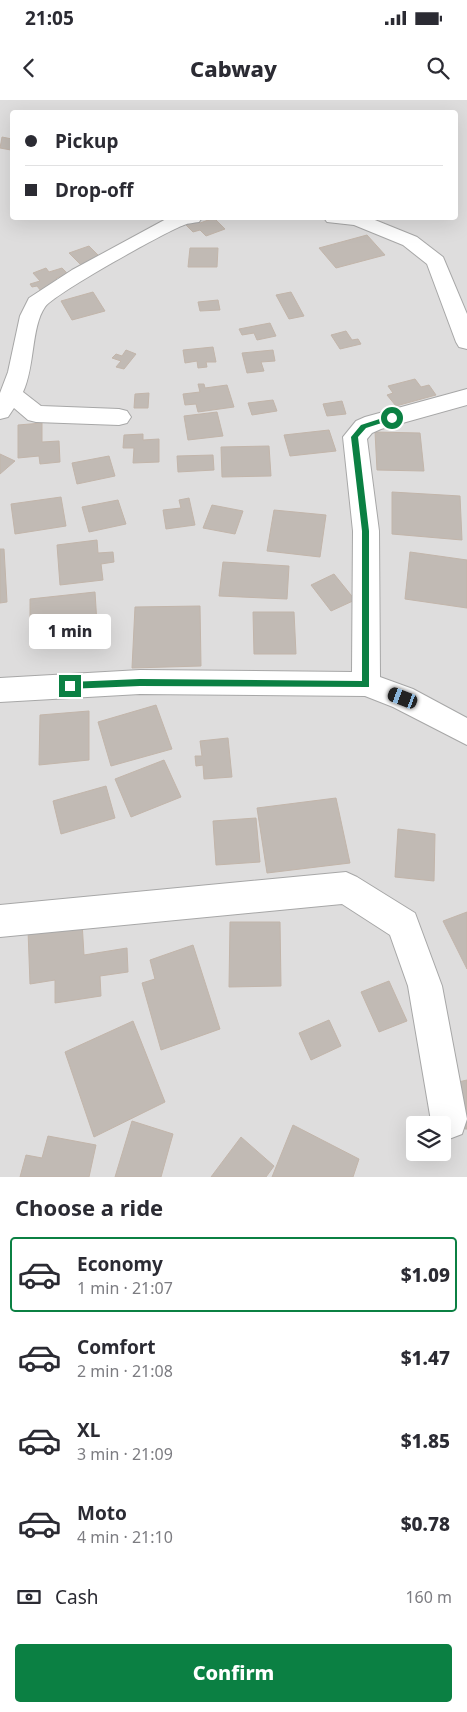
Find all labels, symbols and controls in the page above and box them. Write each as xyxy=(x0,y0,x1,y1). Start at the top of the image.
text: 21:05 xyxy=(25,5,74,31)
text: Cabway xyxy=(190,53,277,83)
icon: back xyxy=(15,54,43,82)
icon: search xyxy=(424,54,452,82)
text: Pickup xyxy=(55,128,118,154)
text: Drop-off xyxy=(55,177,134,203)
route start xyxy=(381,407,403,429)
callout: 1 min xyxy=(29,614,111,648)
text: 1 min xyxy=(48,620,92,642)
route end xyxy=(59,675,81,697)
car xyxy=(386,686,419,710)
map controls xyxy=(406,1116,451,1161)
button: layers xyxy=(406,1116,451,1161)
text: Choose a ride xyxy=(15,1192,163,1222)
text: Economy xyxy=(77,1251,163,1277)
icon: car xyxy=(17,1252,62,1297)
text: $1.09 xyxy=(401,1262,450,1288)
text: 1 min · 21:07 xyxy=(77,1277,173,1299)
text: Comfort xyxy=(77,1334,156,1360)
icon: car xyxy=(17,1335,62,1380)
text: $1.47 xyxy=(401,1345,450,1371)
text: 2 min · 21:08 xyxy=(77,1360,173,1382)
text: XL xyxy=(77,1417,100,1443)
icon: car xyxy=(17,1418,62,1463)
text: $1.85 xyxy=(401,1428,450,1454)
text: 3 min · 21:09 xyxy=(77,1443,173,1465)
text: Moto xyxy=(77,1500,127,1526)
icon: car xyxy=(17,1501,62,1546)
text: $0.78 xyxy=(401,1511,450,1537)
text: 4 min · 21:10 xyxy=(77,1526,173,1548)
icon: cash xyxy=(15,1583,43,1611)
text: Cash xyxy=(55,1584,99,1610)
text: 160 m xyxy=(405,1586,452,1608)
button: Confirm xyxy=(15,1644,452,1702)

